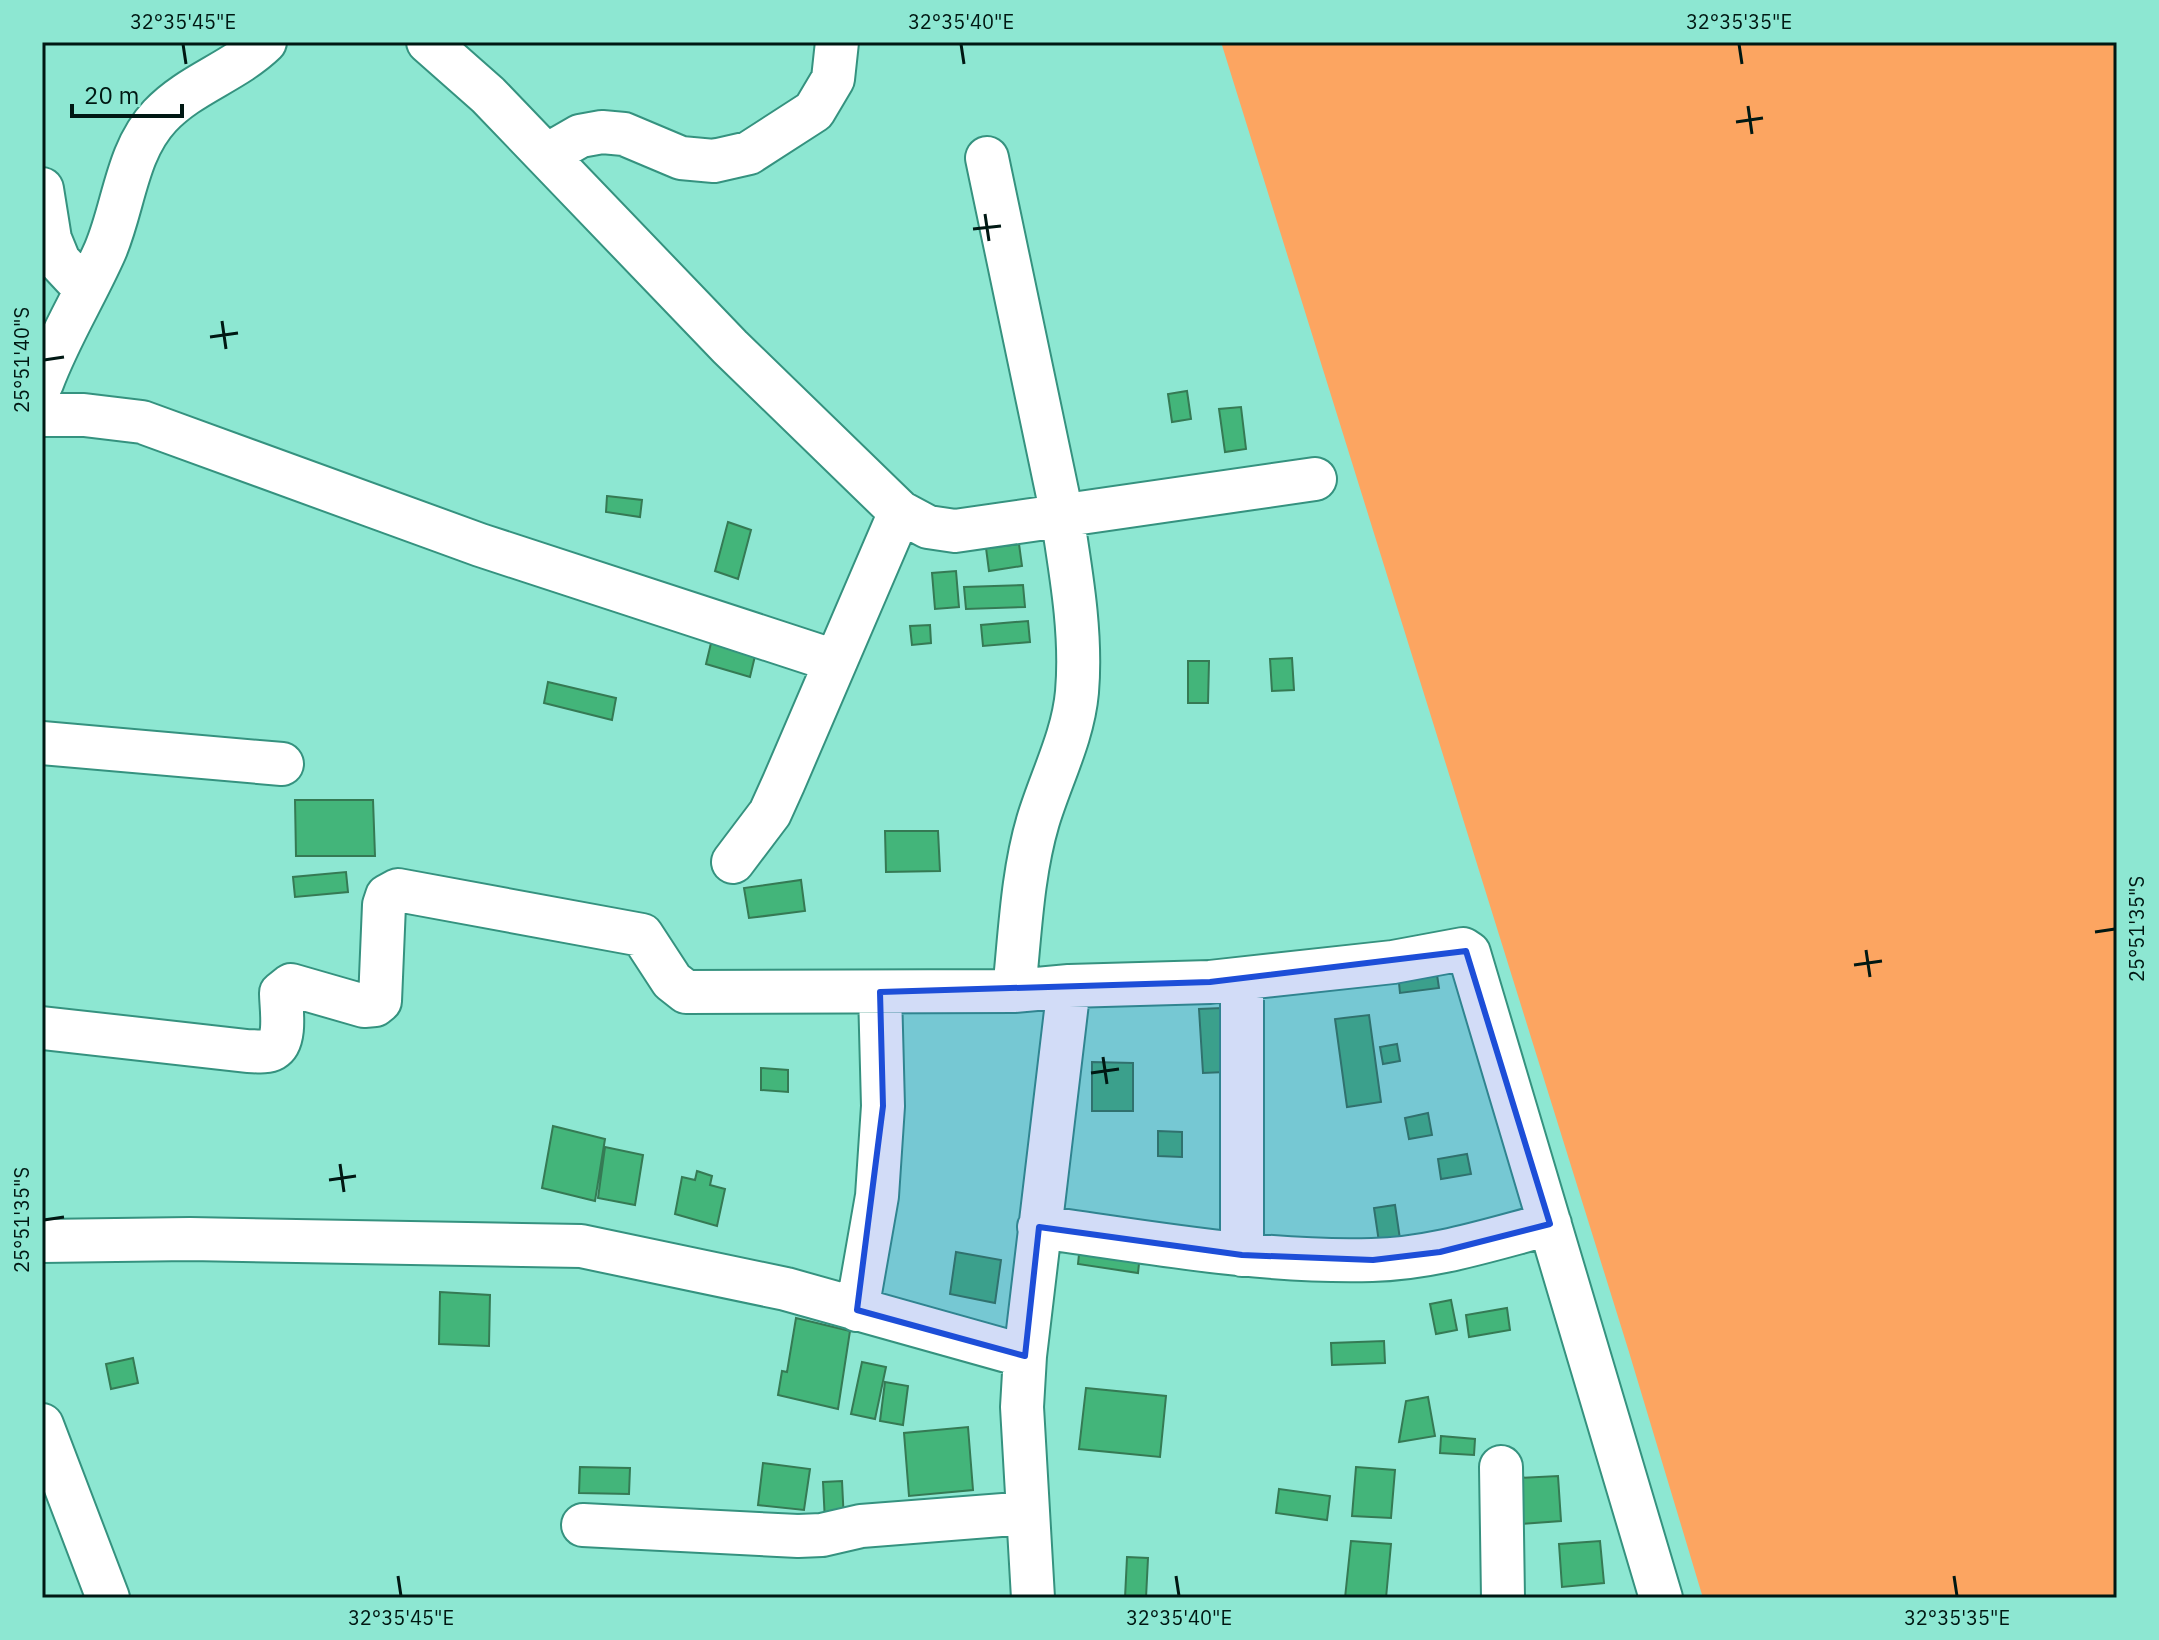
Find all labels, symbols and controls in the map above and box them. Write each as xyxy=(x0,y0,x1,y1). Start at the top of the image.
text: 32°35'45"E xyxy=(130,8,236,35)
text: 32°35'40"E xyxy=(908,8,1014,35)
text: 32°35'35"E xyxy=(1686,8,1792,35)
scale bar xyxy=(72,68,182,118)
text: 20 m xyxy=(84,79,139,111)
text: 25°51'40"S xyxy=(8,307,35,413)
text: 25°51'35"S xyxy=(2123,876,2150,982)
text: 25°51'35"S xyxy=(8,1167,35,1273)
text: 32°35'45"E xyxy=(348,1604,454,1631)
text: 32°35'40"E xyxy=(1126,1604,1232,1631)
text: 32°35'35"E xyxy=(1904,1604,2010,1631)

